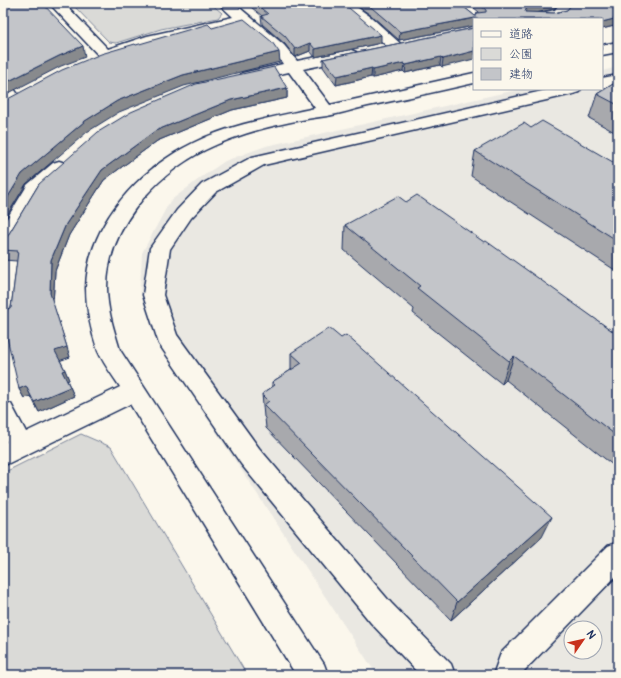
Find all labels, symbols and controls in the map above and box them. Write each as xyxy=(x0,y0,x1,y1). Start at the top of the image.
legend xyxy=(473,18,603,90)
text: 道路 xyxy=(509,27,533,42)
text: 公園 xyxy=(509,47,533,62)
text: 建物 xyxy=(509,67,533,82)
north arrow xyxy=(563,620,603,660)
text: N xyxy=(583,628,599,642)

